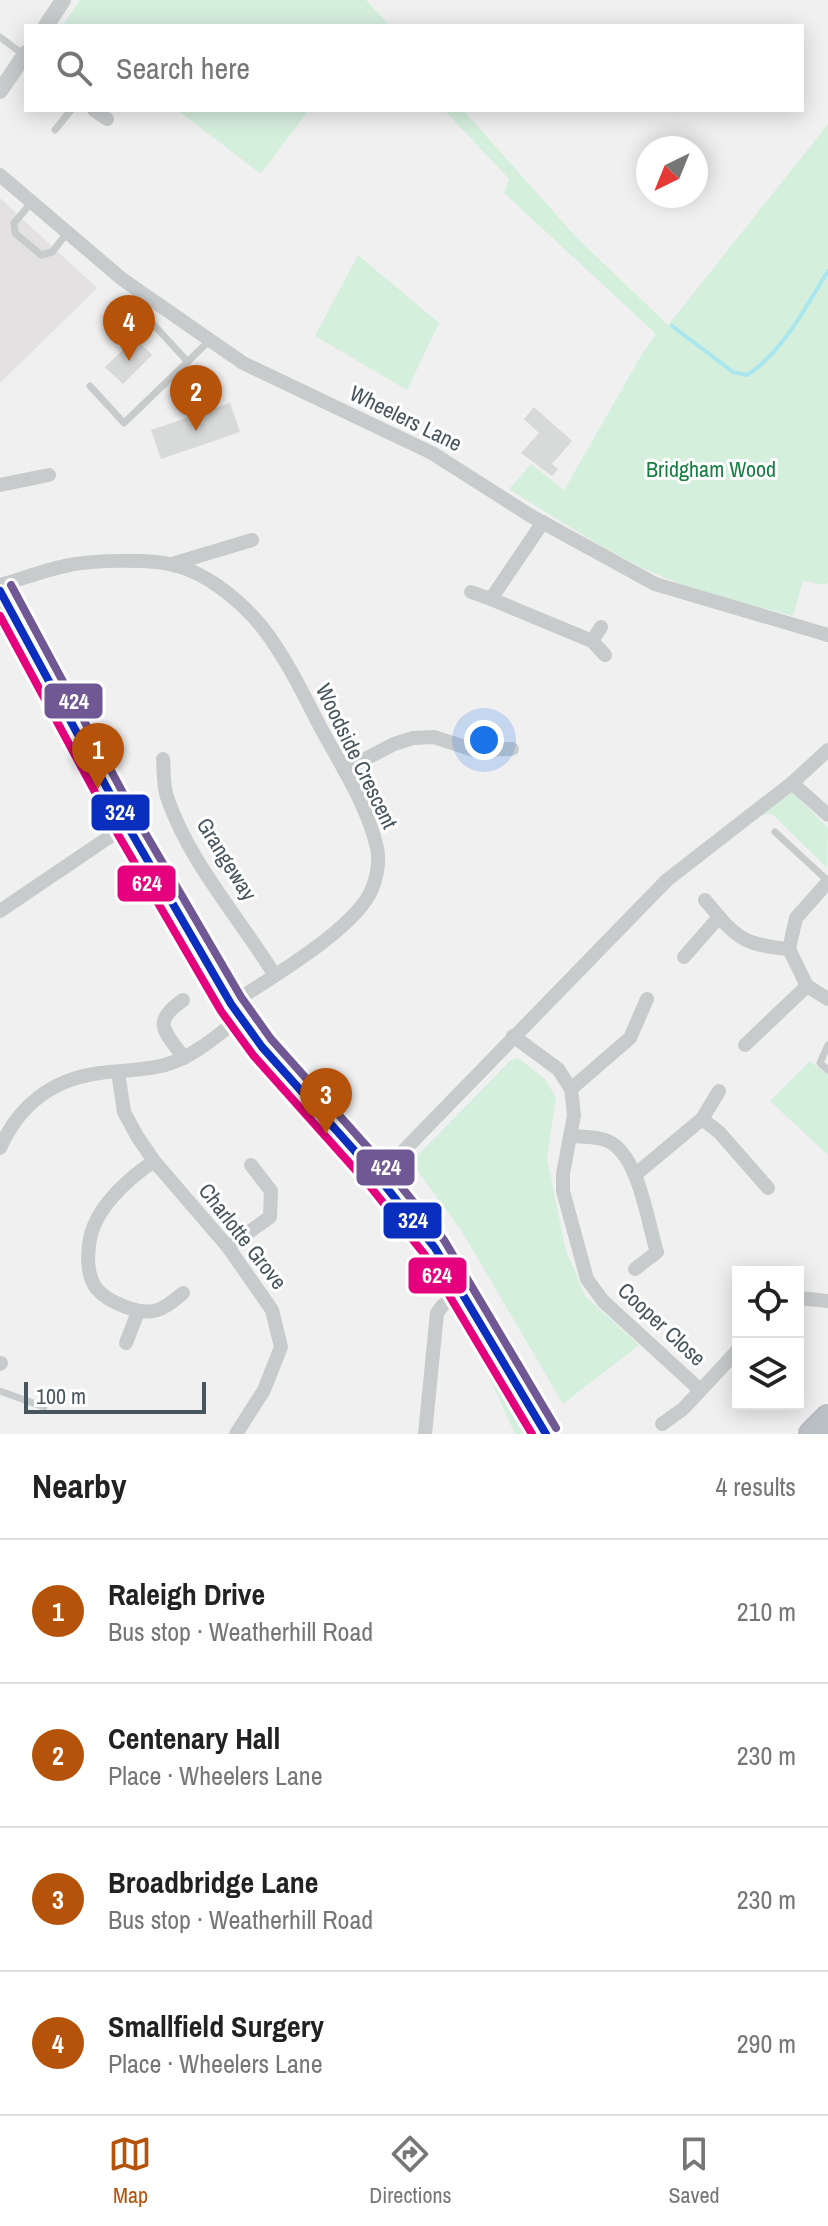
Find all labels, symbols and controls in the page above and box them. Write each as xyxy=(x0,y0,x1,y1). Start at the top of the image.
search box xyxy=(24,24,804,112)
icon: search xyxy=(52,46,96,90)
text: Search here xyxy=(116,48,250,88)
north arrow xyxy=(636,136,708,208)
pin: 4 xyxy=(103,295,155,361)
pin: 2 xyxy=(170,365,222,431)
street label: Wheelers Lane xyxy=(345,378,467,458)
park label: Bridgham Wood xyxy=(646,454,776,484)
street label: Woodside Crescent xyxy=(309,678,405,834)
line badge: 424 xyxy=(43,682,104,720)
text: 424 xyxy=(59,686,89,716)
your location xyxy=(464,720,504,760)
pin: 1 xyxy=(72,723,124,789)
line badge: 324 xyxy=(90,793,151,832)
text: 324 xyxy=(105,797,135,827)
street label: Grangeway xyxy=(190,812,264,906)
line badge: 624 xyxy=(116,864,177,903)
text: 624 xyxy=(132,868,162,898)
pin: 3 xyxy=(300,1068,352,1134)
line badge: 424 xyxy=(355,1148,416,1187)
text: 424 xyxy=(371,1152,401,1182)
street label: Charlotte Grove xyxy=(192,1177,294,1295)
line badge: 324 xyxy=(382,1201,443,1240)
text: 324 xyxy=(398,1205,428,1235)
line badge: 624 xyxy=(407,1256,468,1295)
text: 624 xyxy=(422,1260,452,1290)
map controls xyxy=(732,1266,804,1410)
button: locate xyxy=(732,1266,804,1338)
street label: Cooper Close xyxy=(611,1275,713,1373)
button: layers xyxy=(732,1338,804,1410)
scale bar xyxy=(24,1378,206,1414)
text: 100 m xyxy=(36,1381,86,1411)
text: Nearby xyxy=(32,1463,127,1509)
text: 4 results xyxy=(715,1469,796,1504)
text: Raleigh Drive xyxy=(108,1574,265,1614)
text: 1 xyxy=(52,1594,64,1629)
text: 210 m xyxy=(737,1594,796,1629)
text: Bus stop · Weatherhill Road xyxy=(108,1614,373,1649)
text: Centenary Hall xyxy=(108,1718,280,1758)
text: 2 xyxy=(52,1738,64,1773)
text: 230 m xyxy=(737,1738,796,1773)
text: Place · Wheelers Lane xyxy=(108,1758,323,1793)
text: Broadbridge Lane xyxy=(108,1862,319,1902)
text: 3 xyxy=(52,1882,64,1917)
text: 230 m xyxy=(737,1882,796,1917)
text: Bus stop · Weatherhill Road xyxy=(108,1902,373,1937)
text: Smallfield Surgery xyxy=(108,2006,324,2046)
text: 4 xyxy=(52,2026,64,2061)
text: 290 m xyxy=(737,2026,796,2061)
text: Place · Wheelers Lane xyxy=(108,2046,323,2081)
tab: Map xyxy=(108,2132,152,2210)
tab: Directions xyxy=(369,2132,452,2210)
tab: Saved xyxy=(668,2132,720,2210)

